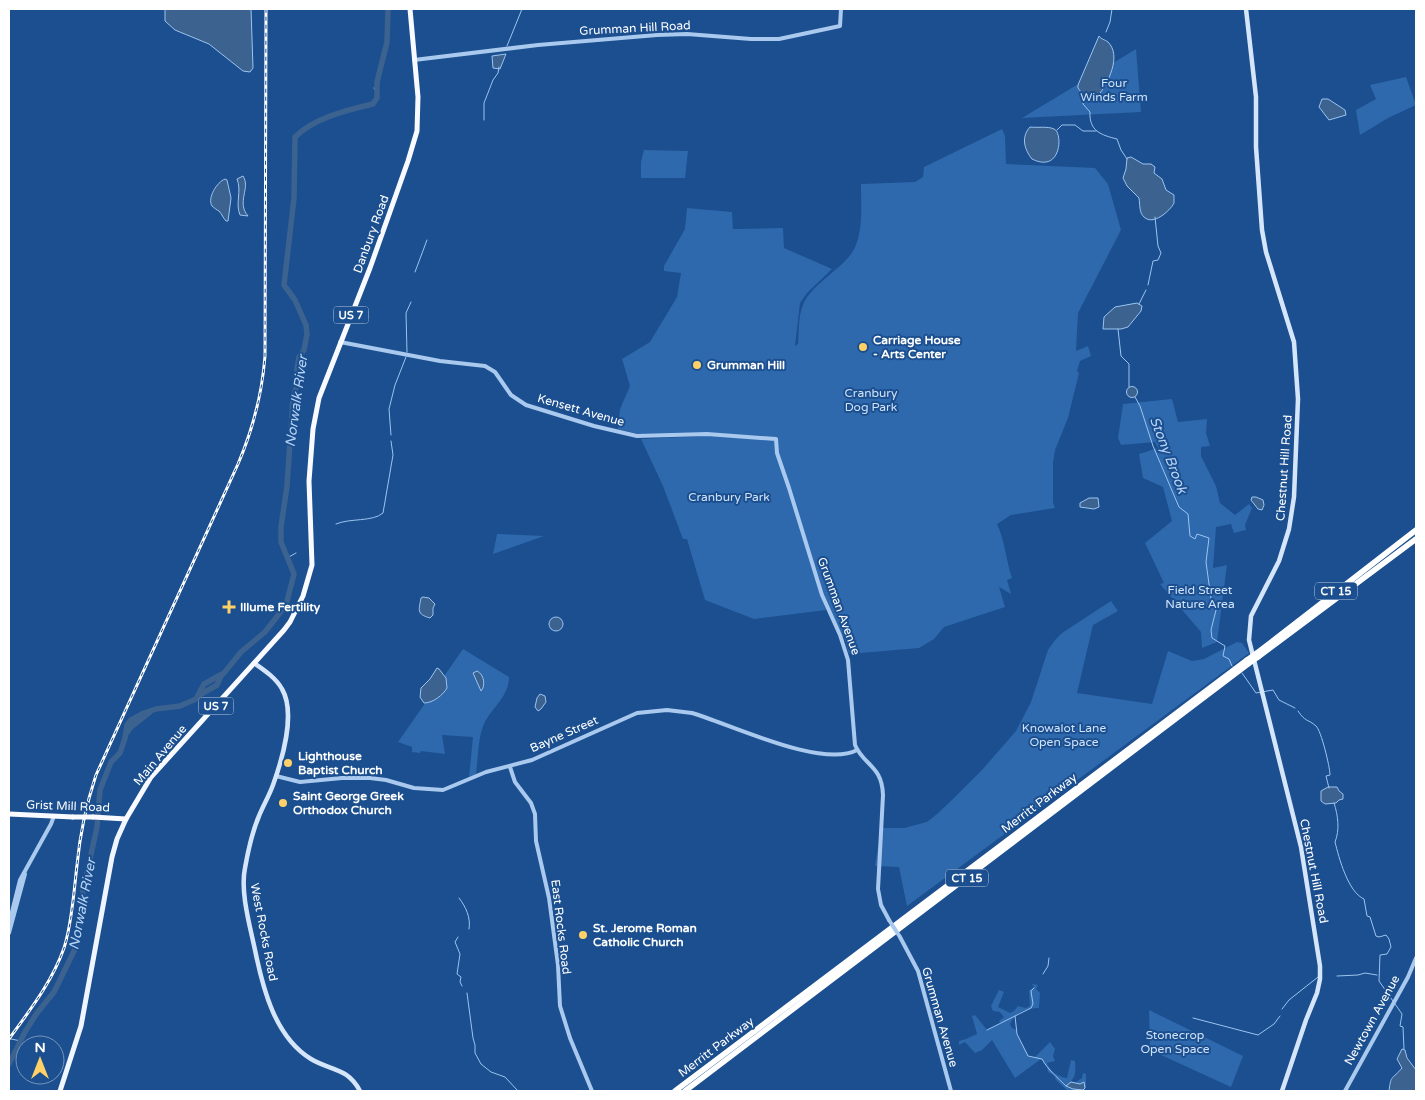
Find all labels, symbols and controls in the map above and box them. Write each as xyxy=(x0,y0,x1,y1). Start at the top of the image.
street label: Grumman Hill Road xyxy=(579,18,691,38)
park label: Four Winds Farm xyxy=(1080,76,1148,104)
street label: Danbury Road xyxy=(350,193,392,275)
road number: US 7 xyxy=(334,306,368,324)
place label: Carriage House - Arts Center xyxy=(873,333,961,361)
marker: Carriage House - Arts Center xyxy=(857,341,869,353)
water label: Norwalk River xyxy=(282,352,312,448)
place label: Grumman Hill xyxy=(707,358,785,372)
marker: Grumman Hill xyxy=(691,359,703,371)
park label: Cranbury Dog Park xyxy=(845,386,898,414)
street label: Kensett Avenue xyxy=(536,391,626,429)
water label: Stony Brook xyxy=(1146,414,1191,497)
street label: Chestnut Hill Road xyxy=(1273,415,1295,521)
park label: Cranbury Park xyxy=(688,490,770,504)
street label: Grumman Avenue xyxy=(815,555,863,657)
road number: CT 15 xyxy=(1315,582,1357,600)
park label: Field Street Nature Area xyxy=(1165,583,1235,611)
marker: Illume Fertility xyxy=(222,600,236,614)
place label: Illume Fertility xyxy=(240,600,321,615)
road number: US 7 xyxy=(198,698,234,714)
street label: Bayne Street xyxy=(528,713,601,755)
park label: Knowalot Lane Open Space xyxy=(1022,721,1106,749)
street label: Main Avenue xyxy=(131,722,190,788)
place label: Lighthouse Baptist Church xyxy=(298,749,383,778)
marker: Lighthouse Baptist Church xyxy=(282,757,294,769)
street label: Merritt Parkway xyxy=(999,770,1080,836)
place label: Saint George Greek Orthodox Church xyxy=(293,789,404,817)
marker: Saint George Greek Orthodox Church xyxy=(277,797,289,809)
street label: Grist Mill Road xyxy=(26,798,110,814)
street label: Chestnut Hill Road xyxy=(1297,818,1331,924)
water label: Norwalk River xyxy=(65,855,100,951)
road number: CT 15 xyxy=(946,870,988,886)
street label: East Rocks Road xyxy=(548,879,574,975)
street label: West Rocks Road xyxy=(248,882,280,982)
place label: St. Jerome Roman Catholic Church xyxy=(593,921,697,949)
marker: St. Jerome Roman Catholic Church xyxy=(577,929,589,941)
street label: Grumman Avenue xyxy=(919,965,961,1069)
street label: Newtown Avenue xyxy=(1342,972,1403,1067)
street label: Merritt Parkway xyxy=(676,1014,757,1080)
park label: Stonecrop Open Space xyxy=(1140,1028,1210,1056)
north arrow xyxy=(15,1035,65,1085)
text: N xyxy=(34,1039,46,1056)

